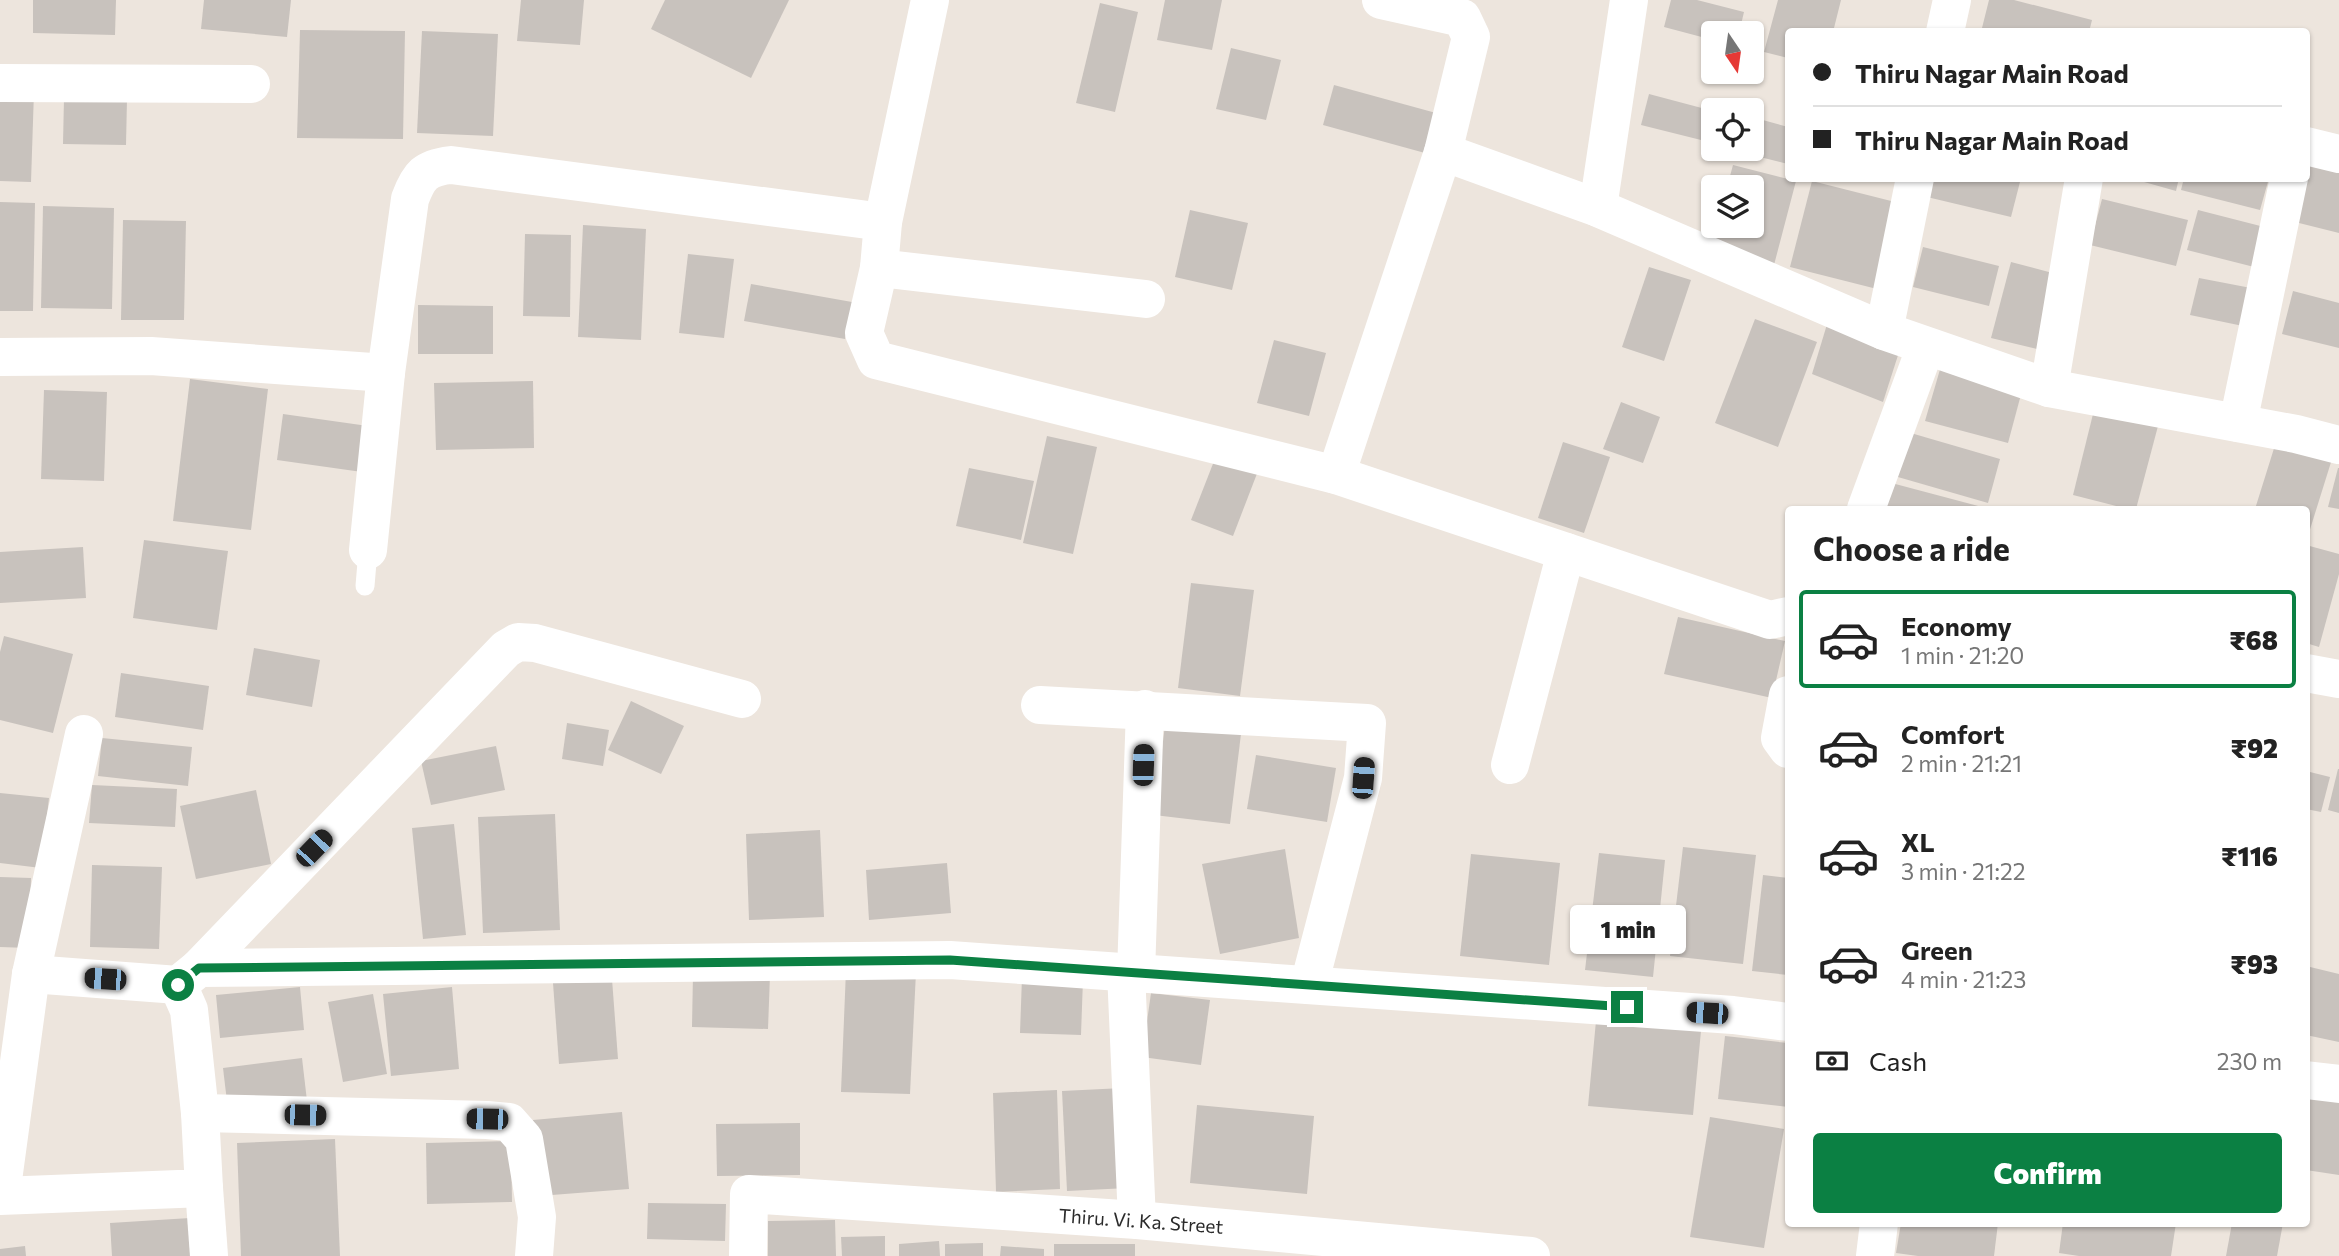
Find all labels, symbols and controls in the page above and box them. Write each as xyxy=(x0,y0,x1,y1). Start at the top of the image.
north arrow xyxy=(1701,21,1764,84)
map controls xyxy=(1701,21,1764,238)
text: Thiru Nagar Main Road xyxy=(1855,57,2129,88)
button: locate xyxy=(1701,98,1764,161)
text: Thiru Nagar Main Road xyxy=(1855,124,2129,155)
button: layers xyxy=(1701,175,1764,238)
text: Choose a ride xyxy=(1813,528,2010,568)
icon: car xyxy=(1817,608,1880,671)
text: Economy xyxy=(1901,610,2012,641)
text: ₹68 xyxy=(2229,624,2278,655)
text: 1 min · 21:20 xyxy=(1901,641,2024,669)
icon: car xyxy=(1817,716,1880,779)
text: Comfort xyxy=(1901,718,2004,749)
text: ₹92 xyxy=(2231,732,2278,763)
car xyxy=(1132,744,1155,786)
text: 2 min · 21:21 xyxy=(1901,749,2022,777)
car xyxy=(1352,756,1375,800)
icon: car xyxy=(1817,824,1880,887)
car xyxy=(292,826,337,870)
text: XL xyxy=(1901,826,1935,857)
text: ₹116 xyxy=(2221,840,2278,871)
text: 3 min · 21:22 xyxy=(1901,857,2025,885)
callout: 1 min xyxy=(1569,906,1685,954)
text: 1 min xyxy=(1600,915,1656,943)
icon: car xyxy=(1817,932,1880,995)
text: Green xyxy=(1901,934,1973,965)
text: ₹93 xyxy=(2230,948,2278,979)
text: 4 min · 21:23 xyxy=(1901,965,2027,993)
car xyxy=(84,967,127,991)
route start xyxy=(162,969,194,1001)
route end xyxy=(1611,991,1643,1023)
car xyxy=(1686,1001,1729,1025)
icon: cash xyxy=(1813,1042,1851,1080)
text: Cash xyxy=(1869,1045,1927,1076)
text: 230 m xyxy=(2217,1047,2282,1075)
car xyxy=(284,1104,327,1126)
car xyxy=(466,1108,509,1130)
button: Confirm xyxy=(1813,1133,2282,1213)
street label: Thiru. Vi. Ka. Street xyxy=(1058,1203,1224,1238)

